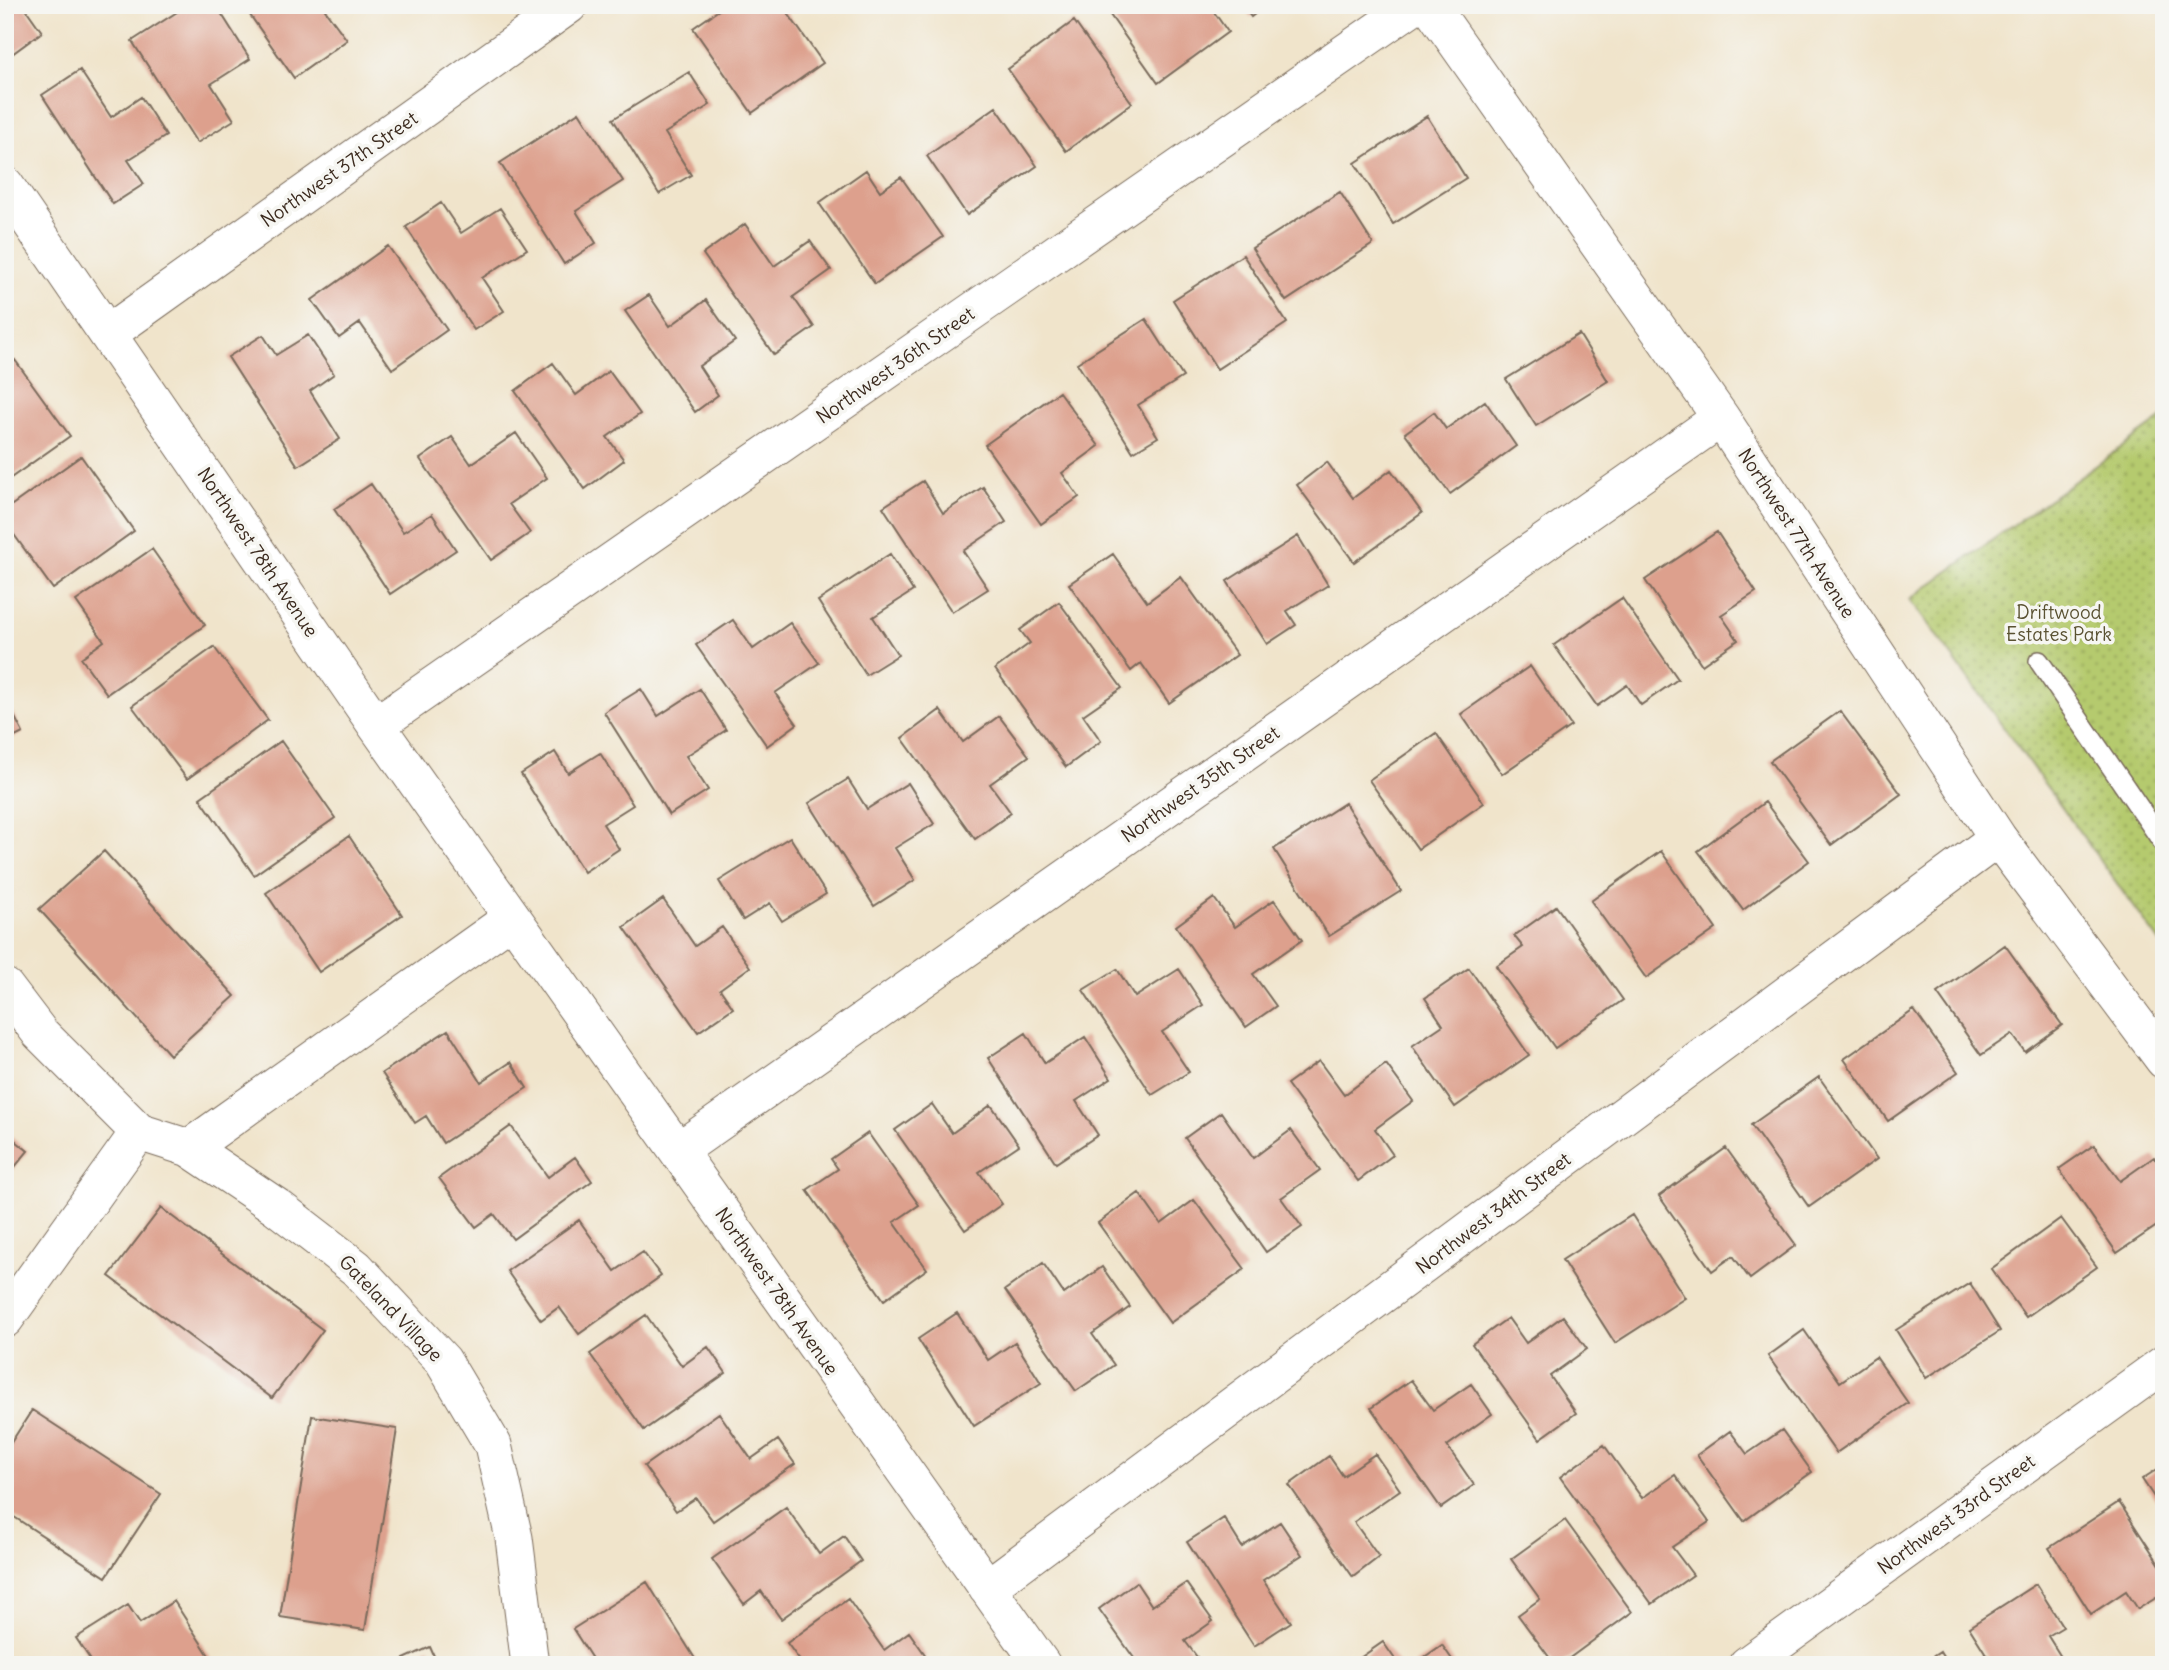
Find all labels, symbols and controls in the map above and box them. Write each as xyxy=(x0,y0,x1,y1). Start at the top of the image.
street label: Northwest 37th Street xyxy=(256,106,422,232)
street label: Northwest 36th Street xyxy=(811,301,979,429)
street label: Northwest 77th Avenue xyxy=(1733,444,1861,622)
street label: Northwest 78th Avenue xyxy=(192,463,324,641)
park label: Driftwood Estates Park xyxy=(2006,600,2112,646)
street label: Northwest 35th Street xyxy=(1116,720,1284,848)
street label: Northwest 34th Street xyxy=(1411,1147,1575,1279)
street label: Northwest 78th Avenue xyxy=(710,1203,844,1379)
street label: Gateland Village xyxy=(334,1250,448,1366)
street label: Northwest 33rd Street xyxy=(1873,1449,2039,1579)

